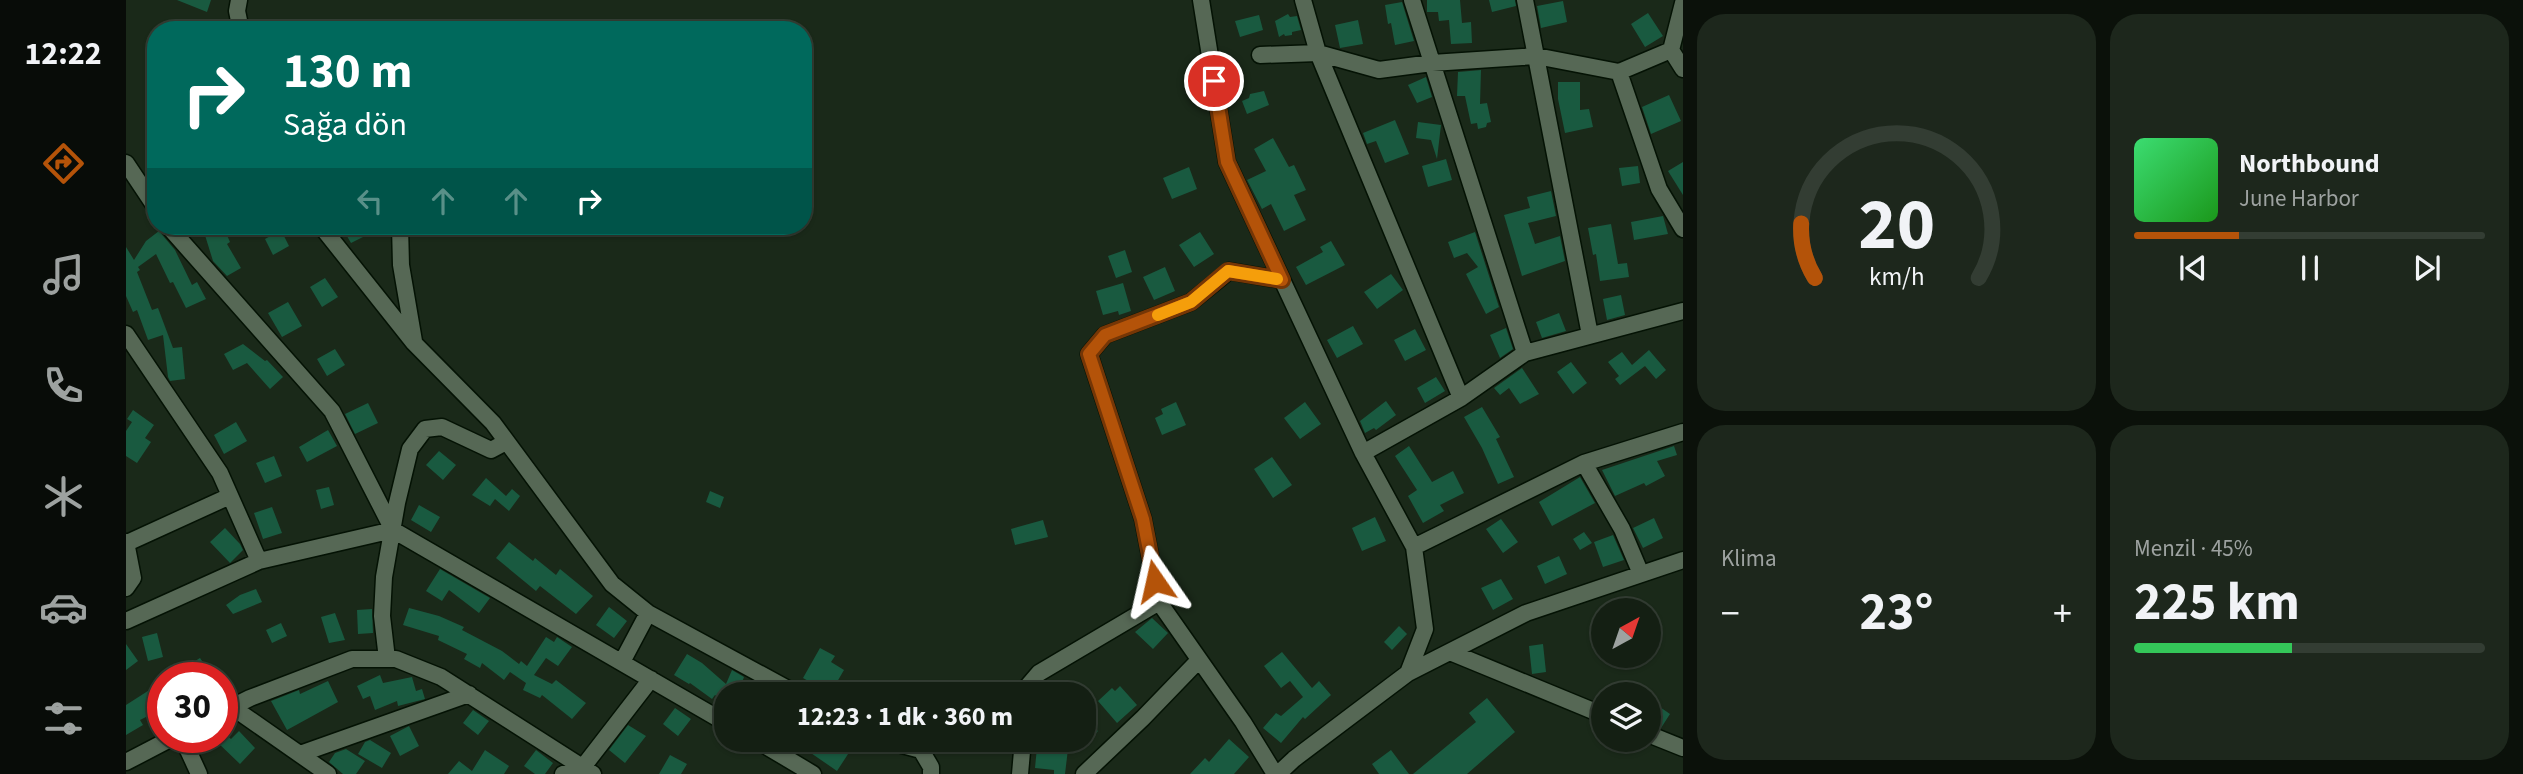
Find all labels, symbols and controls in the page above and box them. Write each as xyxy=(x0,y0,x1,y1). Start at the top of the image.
text: 12:22 xyxy=(24,31,102,77)
text: 130 m xyxy=(283,37,412,107)
icon: right xyxy=(168,49,259,140)
pin xyxy=(1184,51,1244,111)
icon: arrive xyxy=(1195,62,1233,100)
text: Sağa dön xyxy=(283,102,407,148)
icon: directions xyxy=(39,139,88,188)
text: Northbound xyxy=(2239,145,2380,182)
text: 20 xyxy=(1858,174,1935,278)
icon: left xyxy=(351,182,389,220)
icon: ahead xyxy=(424,182,462,220)
icon: ahead xyxy=(497,182,535,220)
icon: right xyxy=(570,182,608,220)
text: June Harbor xyxy=(2239,182,2359,215)
icon: previous xyxy=(2174,249,2212,287)
icon: pause xyxy=(2291,249,2329,287)
icon: next xyxy=(2408,249,2446,287)
icon: music xyxy=(39,250,88,299)
text: km/h xyxy=(1869,259,1924,295)
icon: phone xyxy=(39,361,88,410)
icon: climate xyxy=(39,472,88,521)
text: Menzil · 45% xyxy=(2134,532,2253,565)
text: Klima xyxy=(1721,542,1777,575)
position arrow xyxy=(1118,544,1192,618)
text: 225 km xyxy=(2134,566,2300,640)
text: 23° xyxy=(1860,576,1933,650)
icon: car xyxy=(39,583,88,632)
text: − xyxy=(1721,587,1740,641)
text: + xyxy=(2053,587,2072,641)
north arrow xyxy=(1591,598,1661,668)
map controls xyxy=(1591,598,1661,752)
speed limit sign: 30 xyxy=(147,662,238,753)
button: layers xyxy=(1591,682,1661,752)
icon: filters xyxy=(39,694,88,743)
text: 12:23 · 1 dk · 360 m xyxy=(797,698,1013,735)

